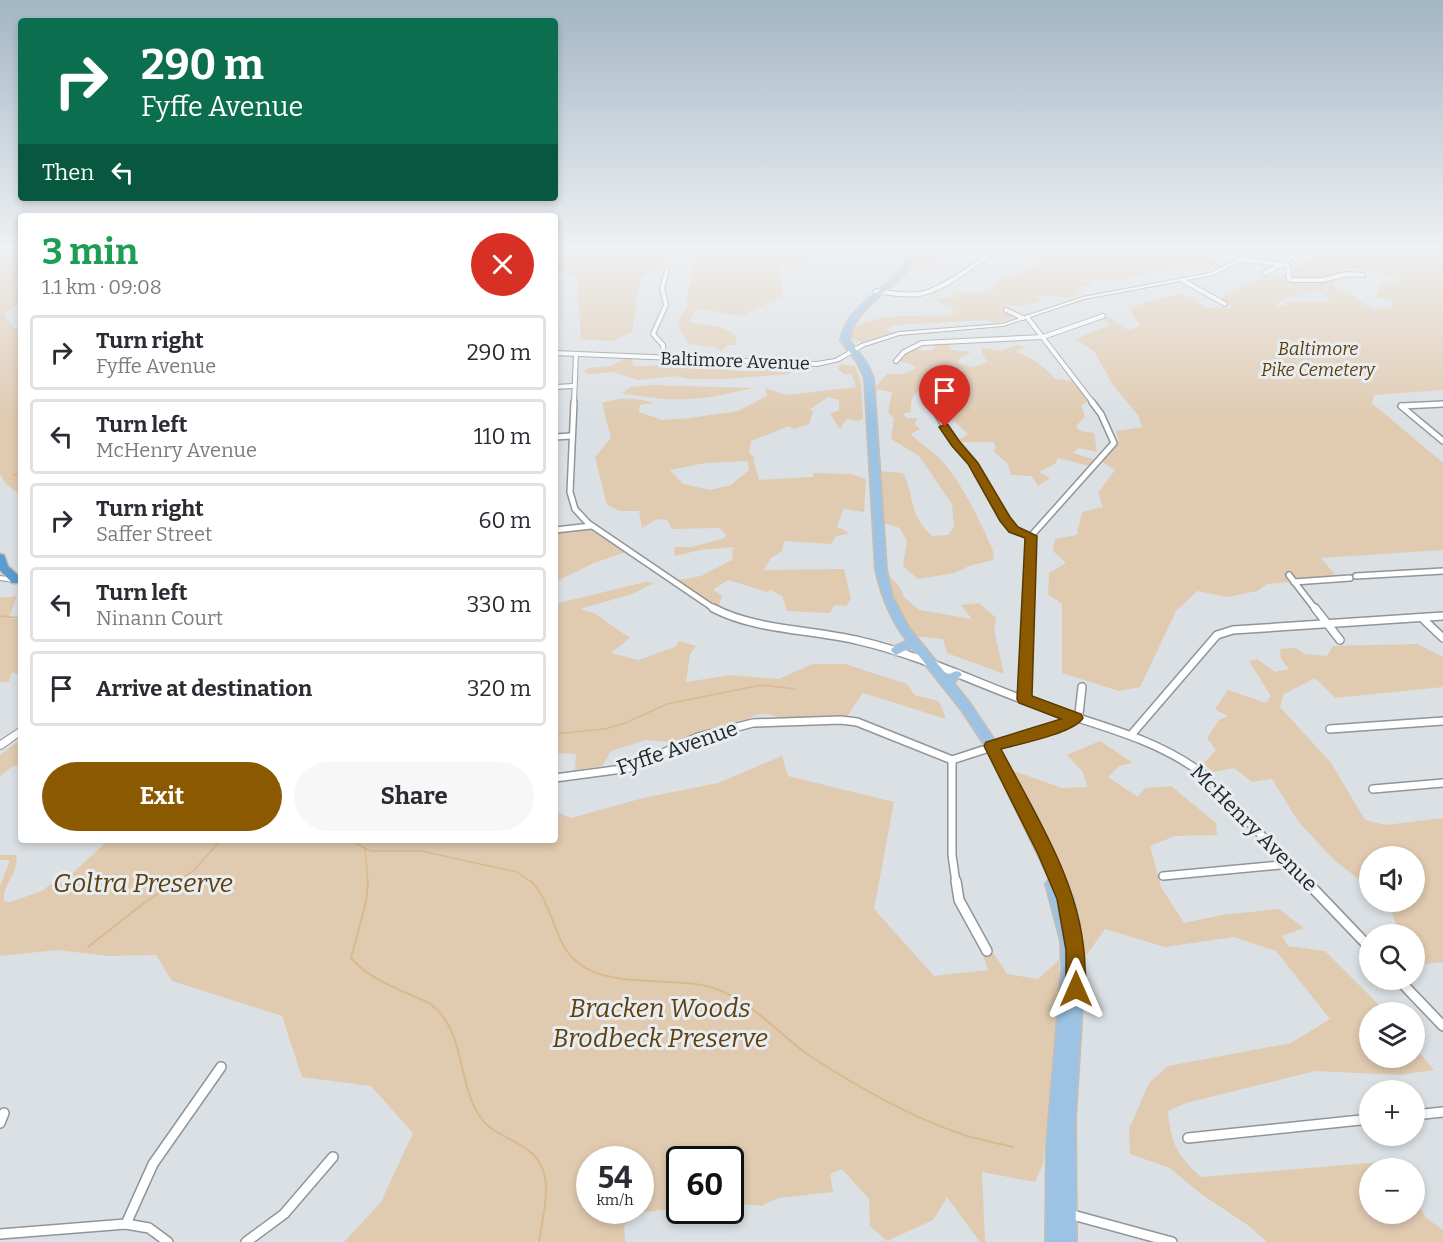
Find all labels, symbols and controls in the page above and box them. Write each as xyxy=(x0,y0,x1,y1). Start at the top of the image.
text: 290 m xyxy=(141,40,264,90)
icon: right xyxy=(42,42,120,120)
text: Fyffe Avenue xyxy=(141,91,303,123)
icon: left xyxy=(106,156,139,189)
text: Then xyxy=(42,159,94,186)
text: 3 min xyxy=(42,230,138,274)
button: close xyxy=(471,233,534,296)
text: 1.1 km · 09:08 xyxy=(42,275,162,299)
text: Turn right xyxy=(96,327,204,354)
icon: right xyxy=(45,336,78,369)
park label: Baltimore Pike Cemetery xyxy=(1261,338,1376,381)
text: 290 m xyxy=(467,339,531,366)
street label: Baltimore Avenue xyxy=(660,347,810,375)
text: Fyffe Avenue xyxy=(96,354,216,378)
pin xyxy=(919,365,970,427)
icon: arrive xyxy=(928,374,961,407)
text: Turn left xyxy=(96,411,188,438)
icon: left xyxy=(45,420,78,453)
text: 110 m xyxy=(474,423,531,450)
text: McHenry Avenue xyxy=(96,438,257,462)
text: Turn right xyxy=(96,495,204,522)
icon: right xyxy=(45,504,78,537)
text: 60 m xyxy=(479,507,531,534)
text: Saffer Street xyxy=(96,522,212,546)
text: Turn left xyxy=(96,579,188,606)
icon: left xyxy=(45,588,78,621)
text: 330 m xyxy=(467,591,531,618)
text: Ninann Court xyxy=(96,606,223,630)
icon: arrive xyxy=(45,672,78,705)
text: Arrive at destination xyxy=(96,675,312,702)
text: 320 m xyxy=(467,675,531,702)
street label: Fyffe Avenue xyxy=(613,715,741,781)
street label: McHenry Avenue xyxy=(1185,759,1323,897)
button: Exit xyxy=(42,762,282,831)
button: Share xyxy=(294,762,534,831)
map controls xyxy=(1359,846,1425,1224)
button: sound xyxy=(1359,846,1425,912)
park label: Goltra Preserve xyxy=(53,868,233,899)
button: search xyxy=(1359,924,1425,990)
position arrow xyxy=(1044,957,1108,1021)
park label: Bracken Woods Brodbeck Preserve xyxy=(552,993,768,1054)
button: layers xyxy=(1359,1002,1425,1068)
button: + xyxy=(1359,1080,1425,1146)
speed limit sign: 60 xyxy=(666,1146,744,1224)
button: − xyxy=(1359,1158,1425,1224)
text: 54 xyxy=(598,1160,632,1196)
text: km/h xyxy=(596,1191,634,1209)

